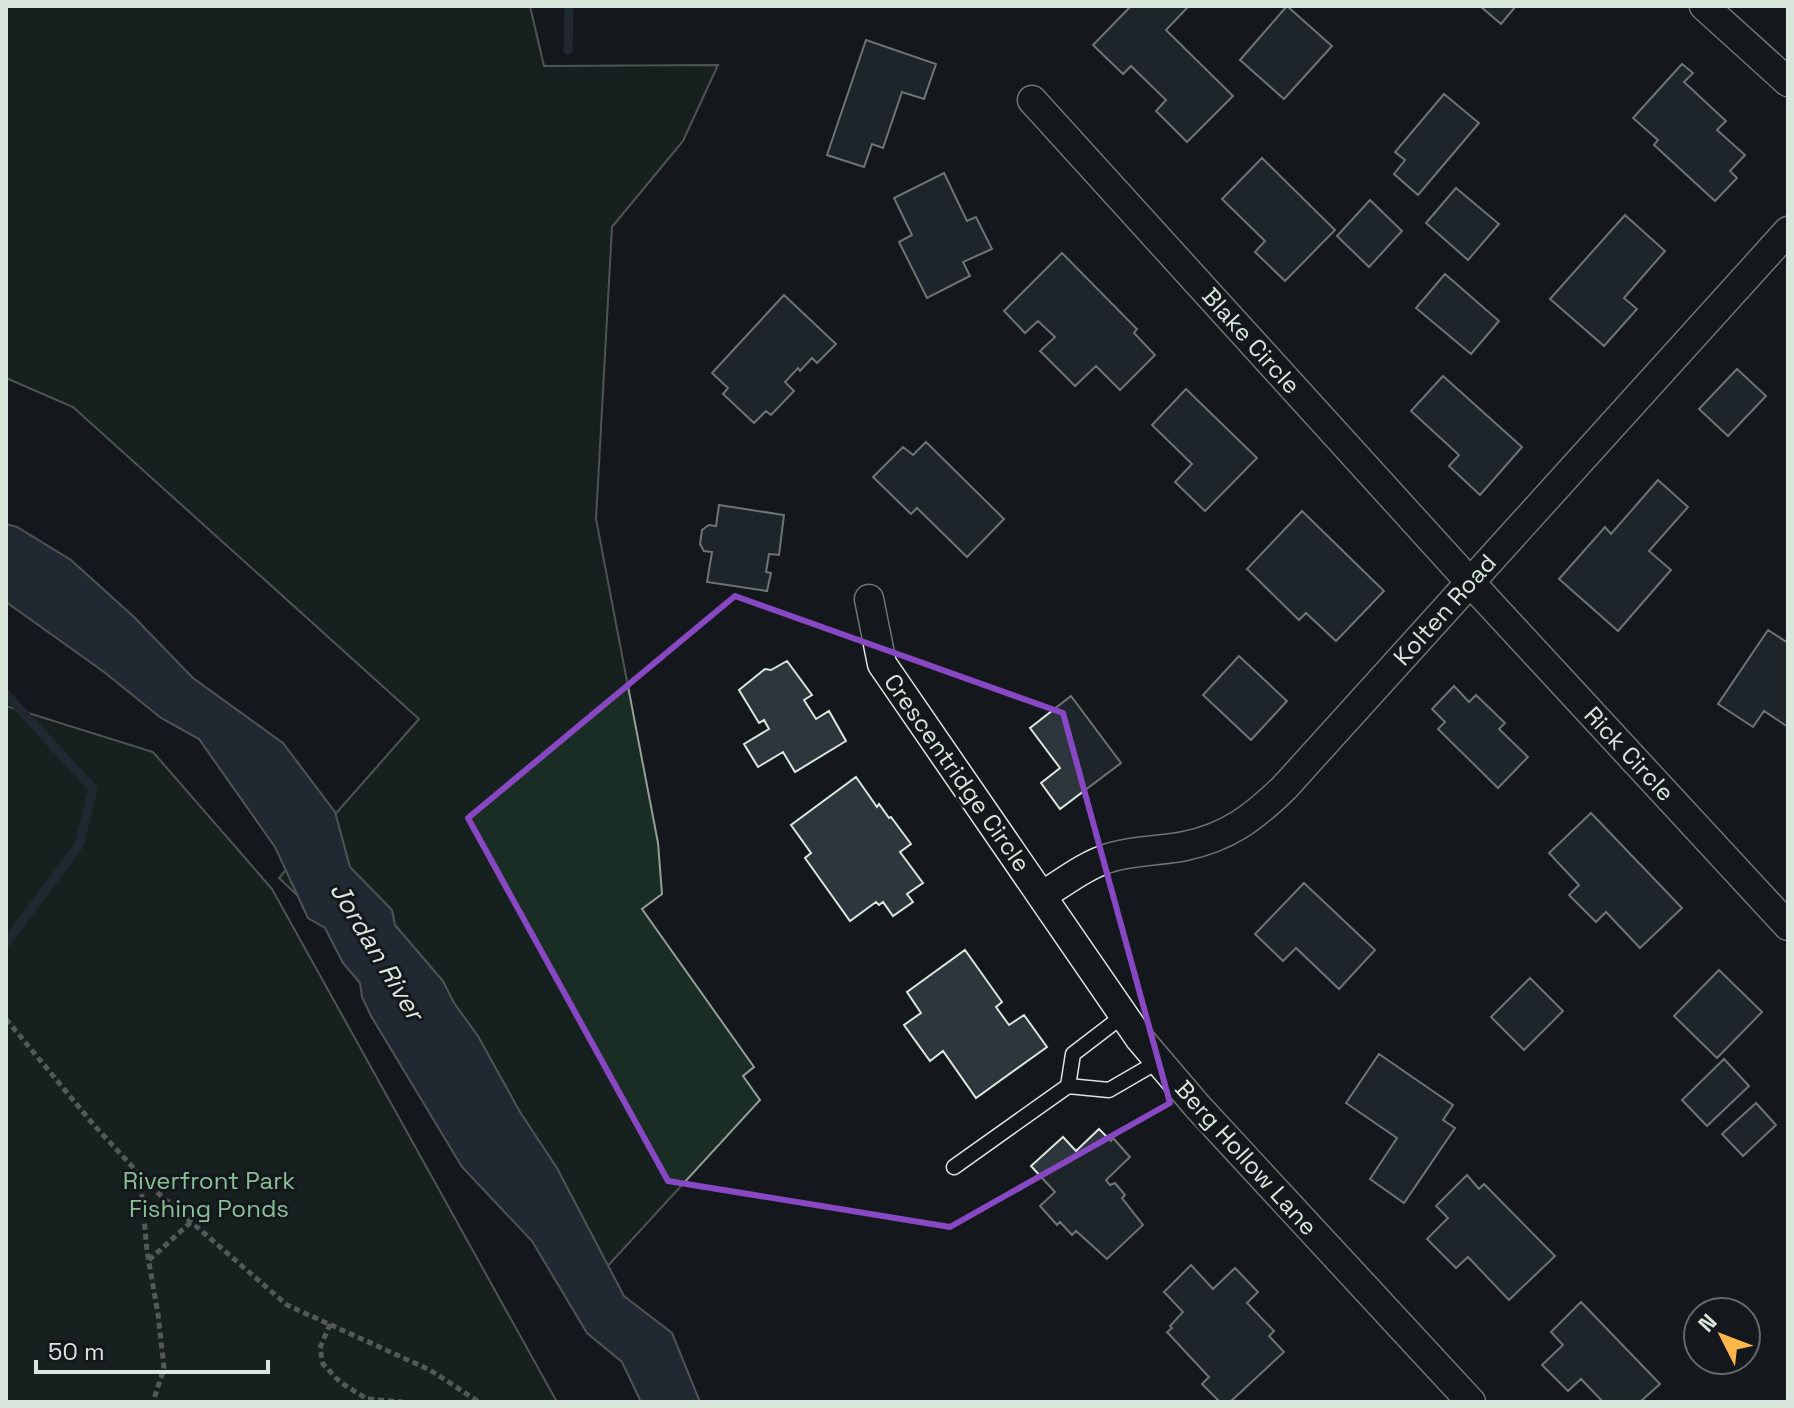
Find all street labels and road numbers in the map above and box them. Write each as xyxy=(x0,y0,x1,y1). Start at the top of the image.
street label: Blake Circle xyxy=(1196,281,1307,400)
street label: Kolten Road xyxy=(1386,547,1503,672)
street label: Crescentridge Circle xyxy=(877,667,1038,878)
street label: Rick Circle xyxy=(1578,700,1681,808)
street label: Berg Hollow Lane xyxy=(1168,1074,1324,1242)

